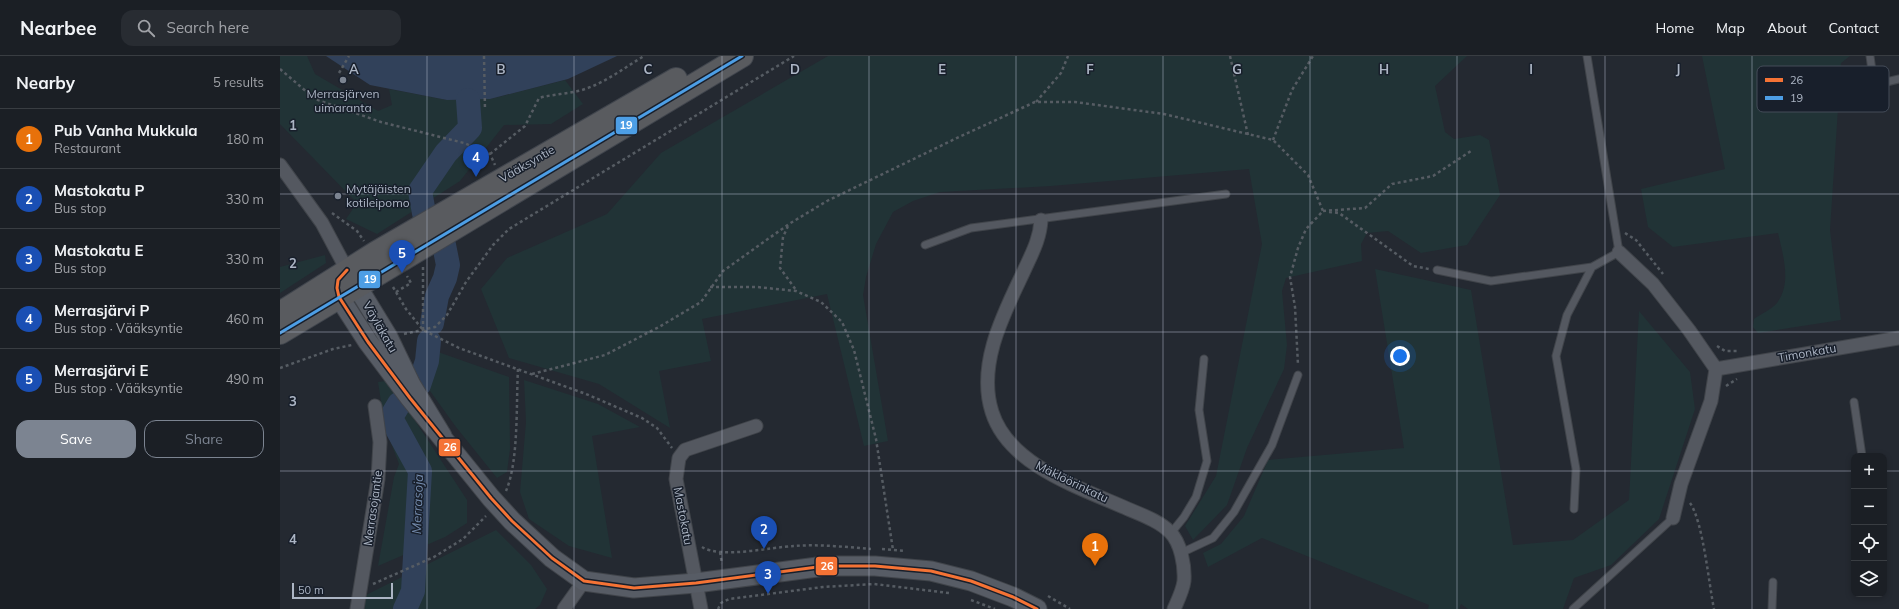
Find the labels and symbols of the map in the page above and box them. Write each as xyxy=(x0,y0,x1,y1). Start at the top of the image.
text: A xyxy=(349,61,359,77)
text: B xyxy=(497,61,506,77)
text: C xyxy=(644,61,653,77)
text: D xyxy=(790,61,800,77)
text: E xyxy=(938,61,946,77)
text: F xyxy=(1086,61,1094,77)
text: G xyxy=(1232,61,1242,77)
text: H xyxy=(1379,61,1389,77)
text: I xyxy=(1529,61,1533,77)
text: J xyxy=(1676,61,1680,77)
legend xyxy=(1757,66,1889,112)
text: 26 xyxy=(1790,73,1804,87)
marker: Merrasjärven uimaranta xyxy=(338,75,348,85)
place label: Merrasjärven uimaranta xyxy=(306,86,380,115)
text: 19 xyxy=(1790,91,1803,105)
line badge: 19 xyxy=(615,116,638,135)
text: 1 xyxy=(289,117,297,133)
text: 19 xyxy=(619,118,633,132)
street label: Vääksyntie xyxy=(496,142,557,185)
pin: 4 xyxy=(463,144,489,177)
place label: Mytäjäisten kotileipomo xyxy=(346,181,411,210)
marker: Mytäjäisten kotileipomo xyxy=(333,191,343,201)
pin: 5 xyxy=(389,240,415,273)
text: 2 xyxy=(289,255,297,271)
line badge: 19 xyxy=(358,270,381,289)
text: 19 xyxy=(363,272,377,286)
street label: Väyläkatu xyxy=(360,299,401,355)
street label: Timonkatu xyxy=(1777,340,1837,365)
your location xyxy=(1390,346,1410,366)
text: 3 xyxy=(289,393,297,409)
line badge: 26 xyxy=(438,438,461,457)
text: 26 xyxy=(443,440,457,454)
street label: Mäklöörinkatu xyxy=(1033,458,1111,506)
street label: Merrasojantie xyxy=(360,469,385,547)
water label: Merrasoja xyxy=(408,473,426,534)
street label: Mastokatu xyxy=(671,486,696,546)
pin: 2 xyxy=(751,516,777,549)
text: 4 xyxy=(289,531,297,547)
pin: 1 xyxy=(1082,533,1108,566)
line badge: 26 xyxy=(815,556,838,576)
text: 26 xyxy=(820,559,834,573)
pin: 3 xyxy=(755,561,781,594)
scale bar xyxy=(292,581,393,600)

